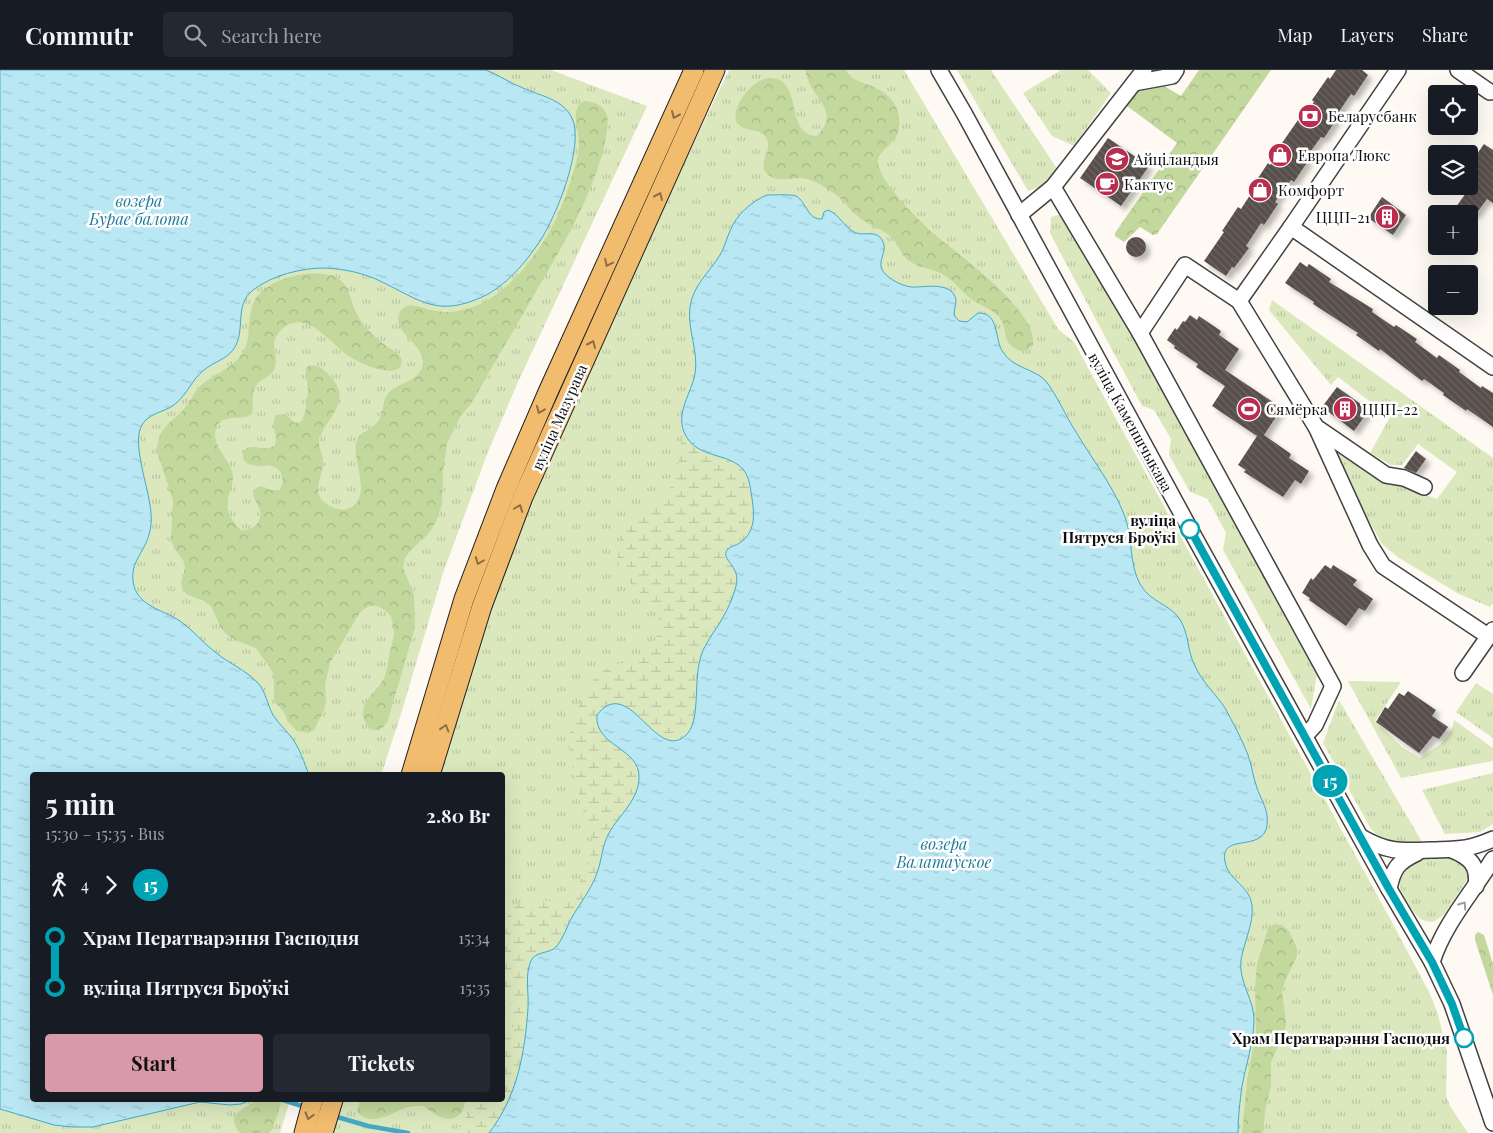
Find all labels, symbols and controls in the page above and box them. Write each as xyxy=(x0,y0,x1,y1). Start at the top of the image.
search box xyxy=(163,12,513,57)
text: Commutr xyxy=(25,19,133,51)
icon: search xyxy=(181,21,209,49)
text: Search here xyxy=(221,22,322,48)
text: Map xyxy=(1277,23,1312,47)
text: Layers xyxy=(1340,23,1394,47)
text: Share xyxy=(1422,23,1468,47)
map controls xyxy=(1428,85,1478,315)
button: locate xyxy=(1428,85,1478,135)
bank icon: Беларусбанк xyxy=(1297,103,1323,129)
place label: Беларусбанк xyxy=(1328,106,1417,126)
one-way arrow xyxy=(670,110,681,119)
shop icon: Европа Люкс xyxy=(1267,142,1293,168)
place label: Европа Люкс xyxy=(1298,145,1390,165)
button: layers xyxy=(1428,145,1478,195)
school or university icon: Айціландыя xyxy=(1104,146,1130,172)
place label: Айціландыя xyxy=(1133,149,1219,169)
cafe icon: Кактус xyxy=(1094,171,1120,197)
place label: Кактус xyxy=(1124,174,1173,194)
shop icon: Комфорт xyxy=(1247,177,1273,203)
place label: Комфорт xyxy=(1278,180,1344,200)
water label: возера Бурае балота xyxy=(88,190,189,229)
one-way arrow xyxy=(652,192,663,201)
building icon: ЦЦП-21 xyxy=(1374,204,1400,230)
button: + xyxy=(1428,205,1478,255)
place label: ЦЦП-21 xyxy=(1316,207,1370,227)
one-way arrow xyxy=(603,258,614,267)
button: − xyxy=(1428,265,1478,315)
one-way arrow xyxy=(585,340,596,349)
street label: вуліца Каменшчыкава xyxy=(1084,349,1178,496)
street label: вуліца Мазурава xyxy=(527,360,592,473)
sports icon: Сямёрка xyxy=(1236,396,1262,422)
building icon: ЦЦП-22 xyxy=(1332,396,1358,422)
place label: Сямёрка xyxy=(1266,399,1328,419)
place label: ЦЦП-22 xyxy=(1362,399,1418,419)
one-way arrow xyxy=(536,405,546,414)
one-way arrow xyxy=(513,504,523,513)
place label: вуліца Пятруся Броўкі xyxy=(1062,510,1176,547)
marker: вуліца Пятруся Броўкі xyxy=(1180,519,1200,539)
one-way arrow xyxy=(475,556,485,565)
one-way arrow xyxy=(439,725,449,733)
line badge: 15 xyxy=(1308,765,1352,797)
text: 15 xyxy=(1323,769,1337,793)
text: 5 min xyxy=(45,785,115,822)
text: 2.80 Br xyxy=(426,802,490,828)
text: 15:30 – 15:35 · Bus xyxy=(45,823,164,844)
water label: возера Валатаўское xyxy=(896,833,992,872)
icon: walk xyxy=(45,871,73,899)
icon: forward xyxy=(97,871,125,899)
text: 15 xyxy=(143,873,158,897)
text: 4 xyxy=(81,874,89,895)
one-way arrow xyxy=(1457,901,1466,911)
text: Храм Ператварэння Гасподня xyxy=(83,924,359,950)
text: 15:34 xyxy=(458,927,490,948)
text: вуліца Пятруся Броўкі xyxy=(83,974,290,1000)
text: 15:35 xyxy=(460,977,490,998)
place label: Храм Ператварэння Гасподня xyxy=(1232,1028,1450,1048)
marker: Храм Ператварэння Гасподня xyxy=(1454,1028,1474,1048)
button: Start xyxy=(45,1034,263,1092)
button: Tickets xyxy=(273,1034,490,1092)
one-way arrow xyxy=(304,1112,314,1120)

